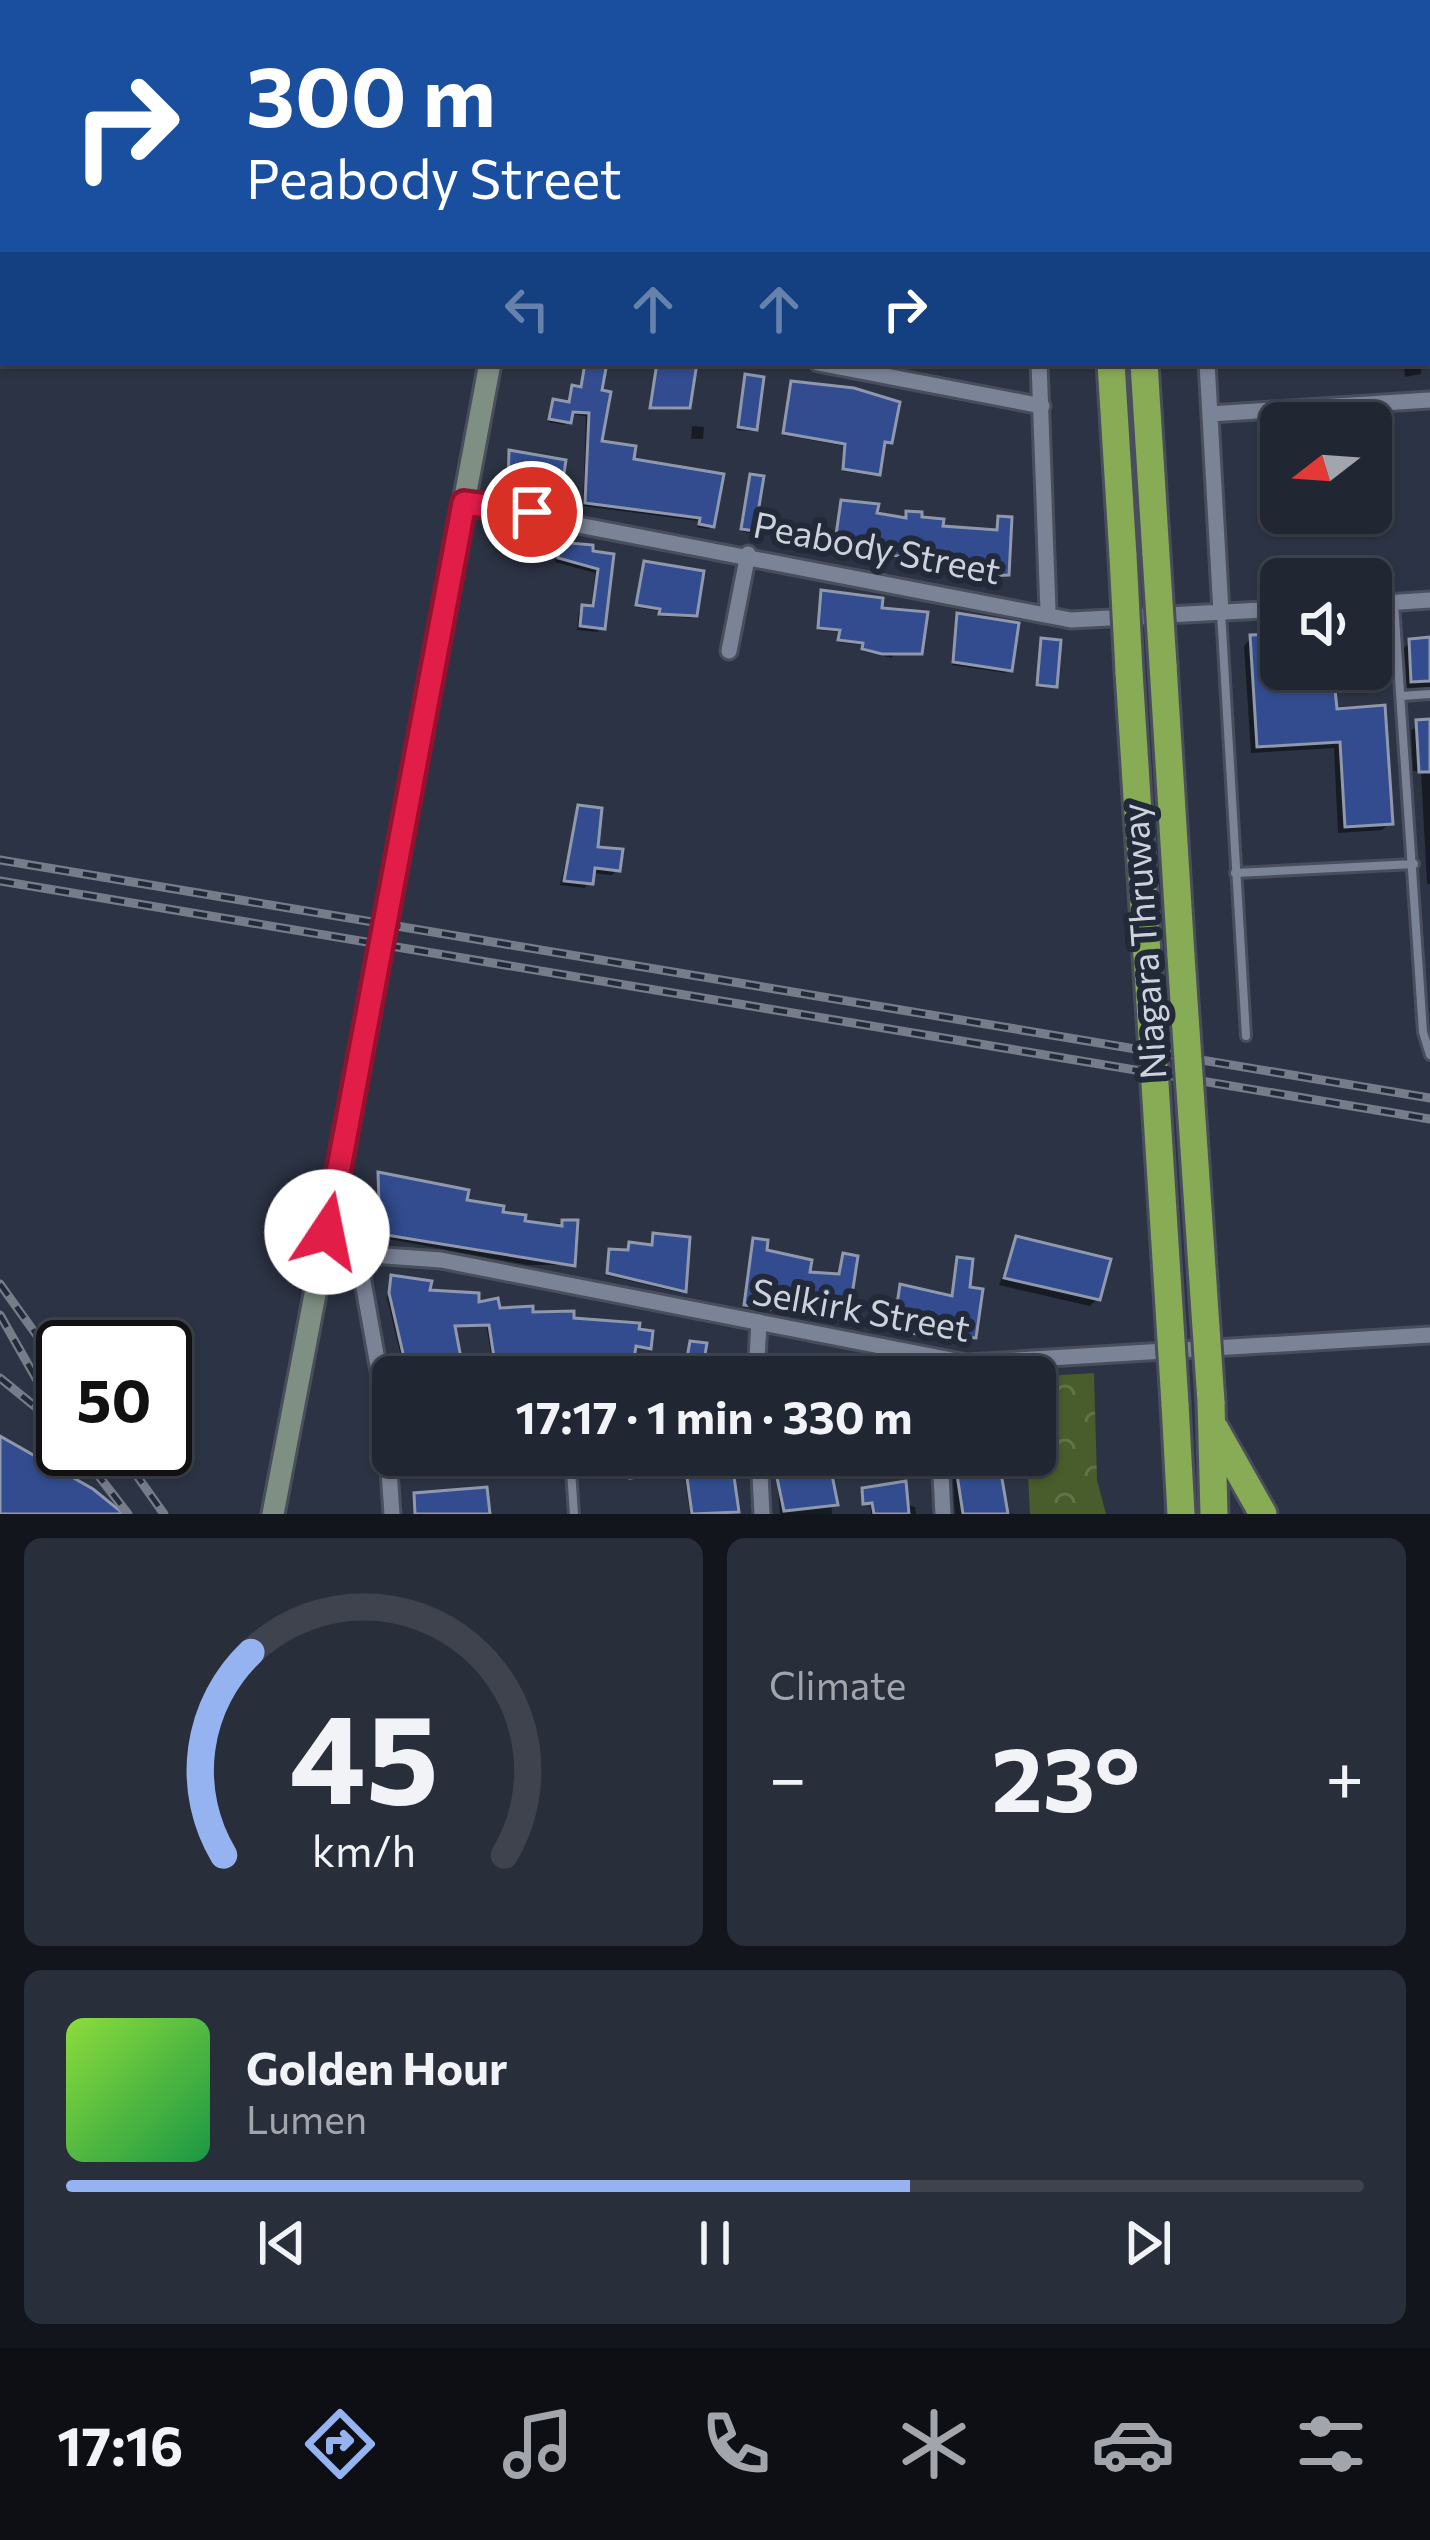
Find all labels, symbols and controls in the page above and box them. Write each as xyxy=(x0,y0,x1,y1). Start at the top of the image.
text: 300 m xyxy=(246,42,496,144)
icon: right xyxy=(48,48,204,204)
text: Peabody Street xyxy=(246,144,622,210)
icon: left xyxy=(494,276,560,342)
icon: ahead xyxy=(620,276,686,342)
icon: ahead xyxy=(746,276,812,342)
icon: right xyxy=(872,276,938,342)
north arrow xyxy=(1260,402,1392,534)
map controls xyxy=(1260,402,1392,690)
pin xyxy=(481,461,583,563)
icon: arrive xyxy=(499,479,565,545)
street label: Peabody Street xyxy=(750,501,1005,592)
button: sound xyxy=(1260,558,1392,690)
street label: Niagara Thruway xyxy=(1110,802,1174,1081)
position arrow xyxy=(264,1169,390,1295)
street label: Selkirk Street xyxy=(749,1267,974,1349)
speed limit sign: 50 xyxy=(36,1320,192,1476)
text: 17:17 · 1 min · 330 m xyxy=(516,1388,912,1443)
text: Climate xyxy=(769,1660,906,1708)
text: 45 xyxy=(289,1677,438,1830)
text: 23° xyxy=(992,1720,1140,1831)
text: − xyxy=(769,1735,807,1816)
text: + xyxy=(1325,1735,1364,1816)
text: km/h xyxy=(311,1823,416,1876)
text: Golden Hour xyxy=(246,2039,507,2094)
text: Lumen xyxy=(246,2094,367,2142)
icon: previous xyxy=(249,2210,315,2276)
icon: pause xyxy=(682,2210,748,2276)
icon: next xyxy=(1115,2210,1181,2276)
icon: directions xyxy=(298,2402,382,2486)
icon: music xyxy=(496,2402,580,2486)
icon: phone xyxy=(694,2402,778,2486)
icon: climate xyxy=(892,2402,976,2486)
icon: car xyxy=(1091,2402,1175,2486)
icon: filters xyxy=(1289,2402,1373,2486)
text: 17:16 xyxy=(57,2411,183,2477)

